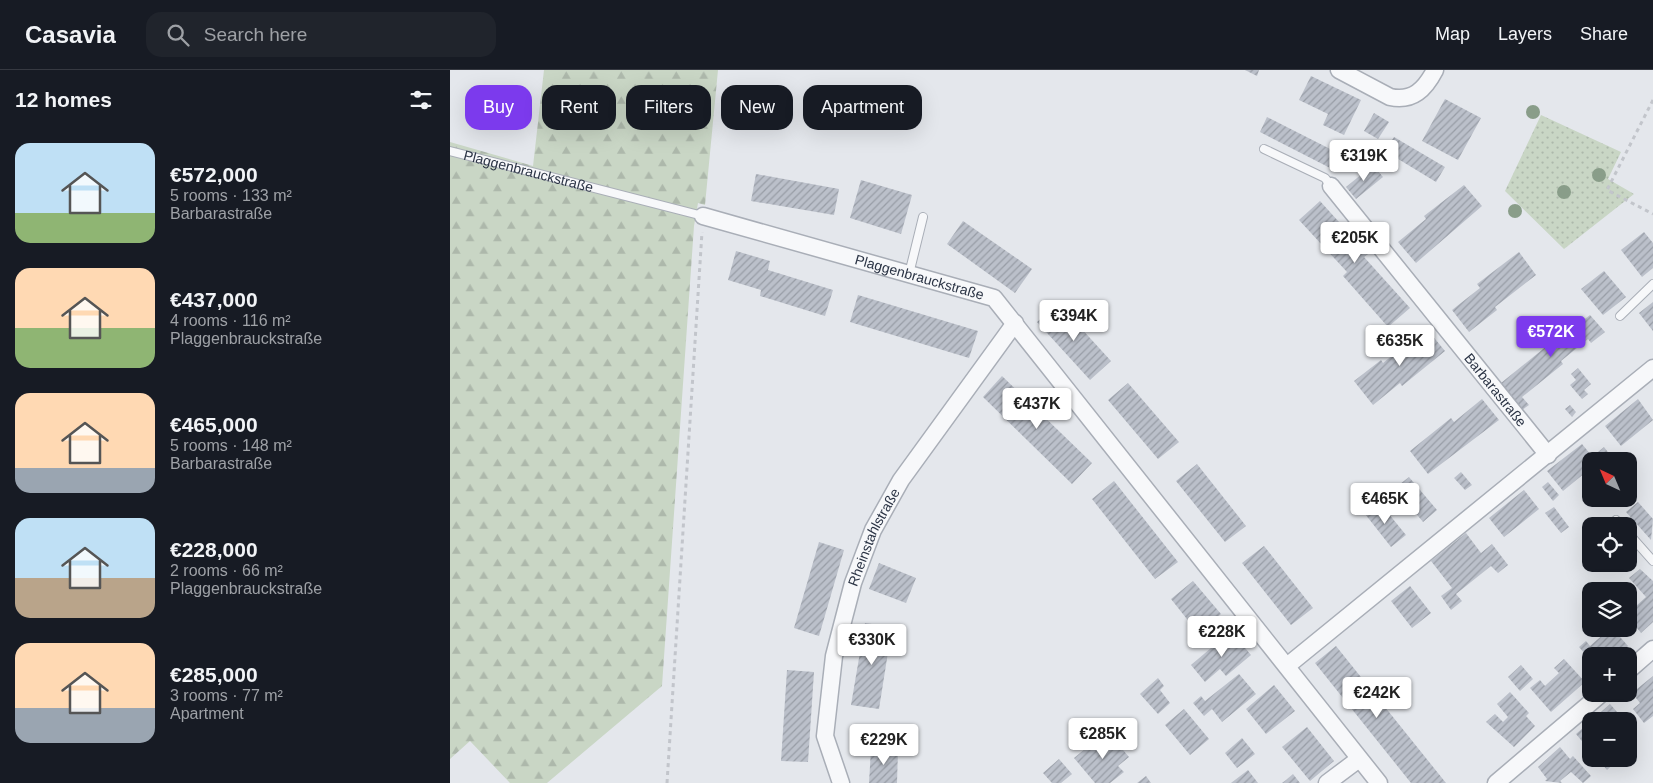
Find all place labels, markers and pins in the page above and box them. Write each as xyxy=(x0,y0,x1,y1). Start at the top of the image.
pin: €319K xyxy=(1329,140,1399,182)
pin: €205K xyxy=(1320,222,1390,264)
pin: €394K xyxy=(1039,300,1109,342)
pin: €572K xyxy=(1516,316,1586,358)
pin: €635K xyxy=(1365,324,1435,367)
pin: €437K xyxy=(1002,388,1072,430)
pin: €465K xyxy=(1350,482,1420,525)
pin: €228K xyxy=(1187,616,1257,658)
pin: €330K xyxy=(837,624,907,666)
pin: €242K xyxy=(1342,676,1412,719)
pin: €285K xyxy=(1068,718,1138,760)
pin: €229K xyxy=(849,724,919,766)

